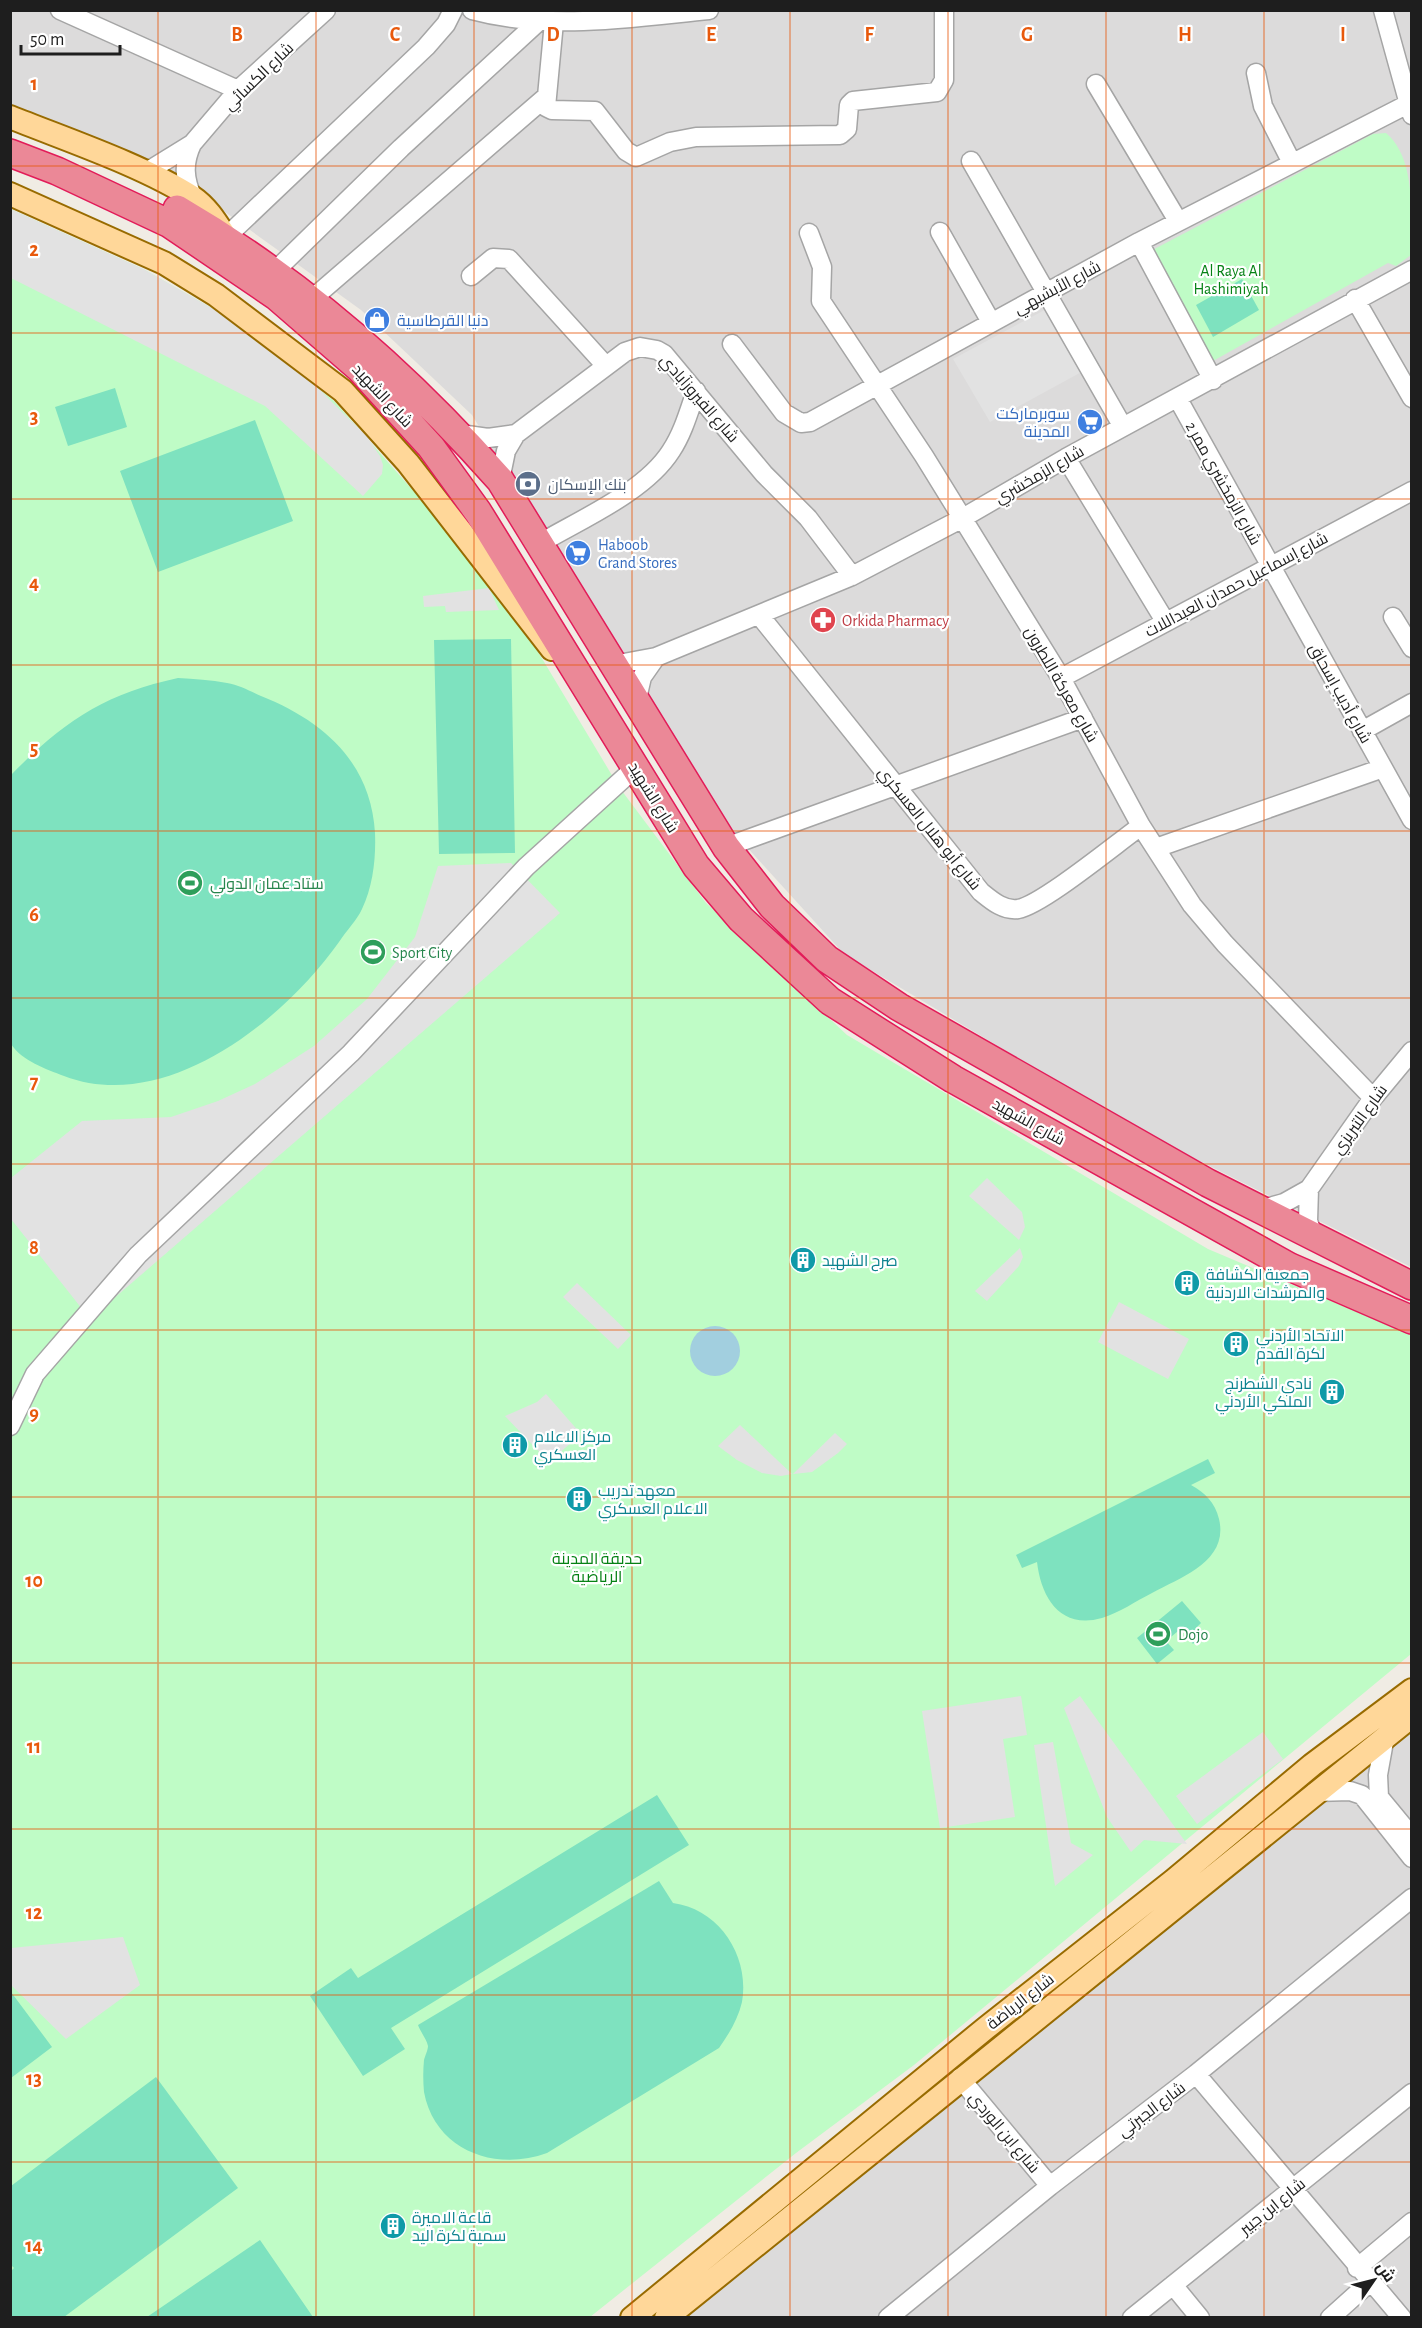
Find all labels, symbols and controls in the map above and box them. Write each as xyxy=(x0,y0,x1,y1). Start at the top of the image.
scale bar xyxy=(21,18,120,56)
text: B xyxy=(231,25,243,45)
text: C xyxy=(390,25,401,45)
text: D xyxy=(546,25,560,45)
text: E xyxy=(706,25,716,45)
text: F xyxy=(864,25,874,45)
text: G xyxy=(1021,25,1033,45)
text: H xyxy=(1178,25,1192,45)
text: I xyxy=(1340,25,1346,45)
text: 50 m xyxy=(30,31,64,49)
street label: شارع الكسائي xyxy=(220,39,300,117)
text: 1 xyxy=(30,74,38,94)
text: 2 xyxy=(29,240,39,260)
street label: شارع الأبشيهي xyxy=(1011,257,1106,322)
park label: Al Raya Al Hashimiyah xyxy=(1193,263,1269,298)
shop icon: دنيا القرطاسية xyxy=(362,305,392,335)
place label: دنيا القرطاسية xyxy=(397,313,489,330)
street label: شارع الفيروزآبادي xyxy=(653,351,742,449)
street label: شارع الشهيد xyxy=(347,360,416,432)
place label: سوبرماركت المدينة xyxy=(996,406,1070,441)
text: 3 xyxy=(30,407,38,427)
supermarket icon: سوبرماركت المدينة xyxy=(1075,407,1105,437)
street label: شارع الزمخشري ممر 2 xyxy=(1178,419,1264,550)
street label: شارع الزمخشري xyxy=(992,442,1089,511)
bank icon: بنك الإسكان xyxy=(513,469,543,499)
place label: بنك الإسكان xyxy=(548,477,626,495)
street label: شارع إسماعيل حمدان العبداللات xyxy=(1142,529,1332,643)
place label: Haboob Grand Stores xyxy=(598,537,677,571)
supermarket icon: Haboob Grand Stores xyxy=(563,538,593,568)
text: 4 xyxy=(29,573,39,593)
pharmacy icon: Orkida Pharmacy xyxy=(808,605,838,635)
place label: Orkida Pharmacy xyxy=(842,613,949,630)
street label: شارع معركة اللطرون xyxy=(1019,623,1102,747)
street label: شارع أديب إسحاق xyxy=(1304,640,1376,748)
text: 5 xyxy=(30,739,38,759)
street label: شارع الشهيد xyxy=(623,759,682,837)
street label: شارع أبو هلال العسكري xyxy=(871,763,985,896)
sports icon: ستاد عمان الدولي xyxy=(175,868,205,898)
place label: ستاد عمان الدولي xyxy=(210,876,324,897)
text: 6 xyxy=(29,905,39,925)
sports icon: Sport City xyxy=(358,937,388,967)
place label: Sport City xyxy=(392,945,453,962)
text: 7 xyxy=(30,1072,39,1092)
street label: شارع التبريزي xyxy=(1329,1081,1394,1160)
street label: شارع الشهيد xyxy=(988,1095,1068,1151)
text: 8 xyxy=(29,1238,39,1258)
building icon: صرح الشهيد xyxy=(788,1245,818,1275)
place label: صرح الشهيد xyxy=(822,1252,898,1272)
place label: جمعية الكشافة والمرشدات الاردنية xyxy=(1206,1266,1325,1302)
building icon: جمعية الكشافة والمرشدات الاردنية xyxy=(1172,1268,1202,1298)
place label: الاتحاد الأردني لكرة القدم xyxy=(1256,1328,1345,1365)
building icon: الاتحاد الأردني لكرة القدم xyxy=(1221,1329,1251,1359)
place label: نادي الشطرنج الملكي الأردني xyxy=(1215,1375,1312,1415)
building icon: نادي الشطرنج الملكي الأردني xyxy=(1317,1377,1347,1407)
text: 9 xyxy=(29,1404,39,1424)
place label: مركز الاعلام العسكري xyxy=(534,1429,611,1468)
building icon: مركز الاعلام العسكري xyxy=(500,1430,530,1460)
place label: معهد تدريب الاعلام العسكري xyxy=(598,1483,708,1522)
building icon: معهد تدريب الاعلام العسكري xyxy=(564,1484,594,1514)
park label: حديقة المدينة الرياضية xyxy=(552,1551,642,1586)
text: 10 xyxy=(25,1571,43,1591)
sports icon: Dojo xyxy=(1143,1619,1173,1649)
place label: Dojo xyxy=(1178,1627,1208,1644)
text: 11 xyxy=(27,1737,41,1757)
text: 12 xyxy=(26,1903,42,1923)
street label: شارع الرياضة xyxy=(984,1970,1059,2035)
text: 13 xyxy=(26,2069,42,2089)
street label: شارع الجبرتي xyxy=(1114,2079,1191,2144)
street label: شارع ابن الوردي xyxy=(962,2088,1043,2179)
street label: شارع ابن جبير xyxy=(1235,2175,1310,2241)
place label: قاعة الاميرة سمية لكرة اليد xyxy=(412,2210,506,2245)
building icon: قاعة الاميرة سمية لكرة اليد xyxy=(378,2211,408,2241)
text: 14 xyxy=(25,2236,43,2256)
north arrow xyxy=(1344,2250,1404,2310)
text: ش xyxy=(1372,2258,1399,2286)

